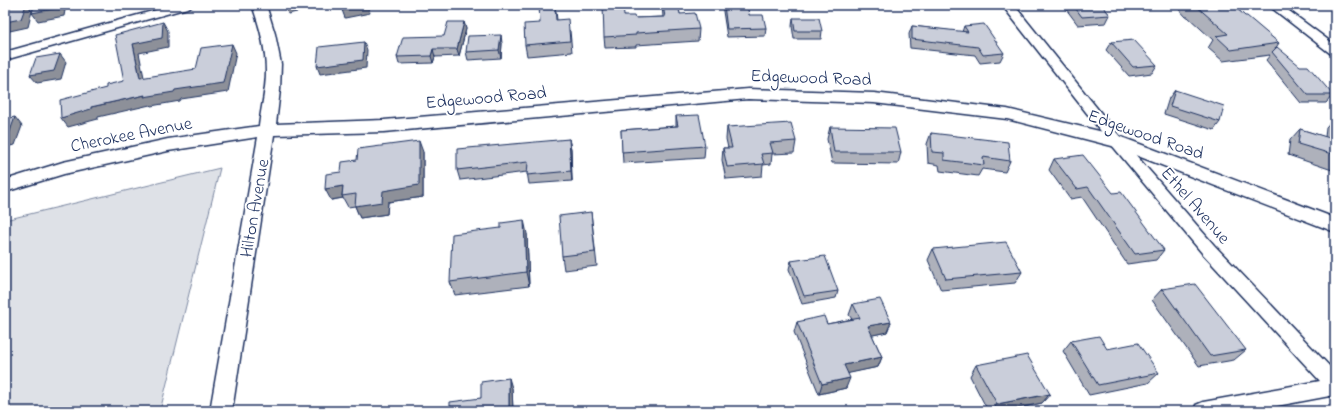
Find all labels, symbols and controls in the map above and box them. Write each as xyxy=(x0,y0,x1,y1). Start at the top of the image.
street label: Edgewood Road xyxy=(750,64,872,95)
street label: Edgewood Road xyxy=(425,81,548,118)
street label: Edgewood Road xyxy=(1083,104,1207,169)
street label: Cherokee Avenue xyxy=(68,111,195,160)
street label: Hilton Avenue xyxy=(235,156,278,260)
street label: Ethel Avenue xyxy=(1154,162,1236,251)

